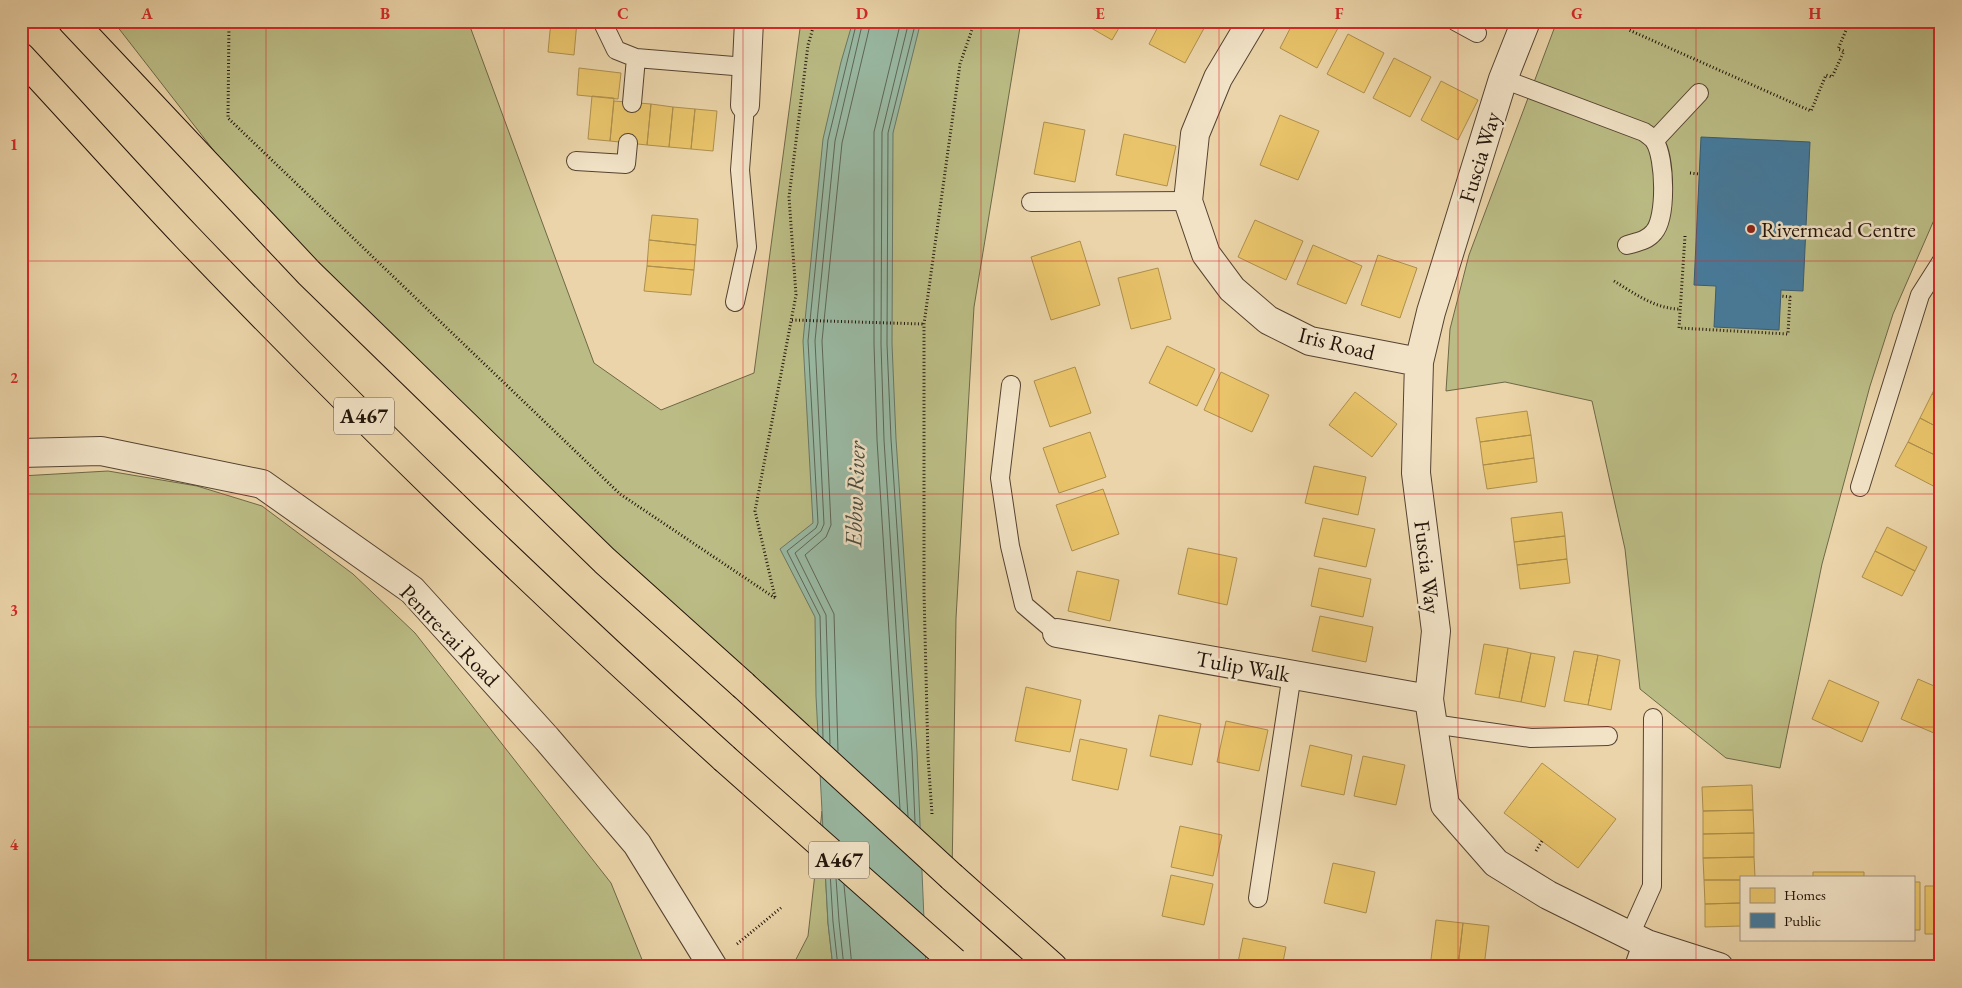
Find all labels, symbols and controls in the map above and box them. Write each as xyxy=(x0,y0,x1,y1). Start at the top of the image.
text: A xyxy=(140,3,153,24)
text: B xyxy=(380,3,390,24)
text: C xyxy=(617,3,629,24)
text: D xyxy=(856,3,868,24)
text: E xyxy=(1095,3,1105,24)
text: F xyxy=(1335,3,1344,24)
text: G xyxy=(1571,3,1583,24)
text: H xyxy=(1809,3,1822,24)
street label: Fuscia Way xyxy=(1452,108,1507,206)
text: 1 xyxy=(10,134,18,155)
place label: Rivermead Centre xyxy=(1761,215,1916,244)
marker: Rivermead Centre xyxy=(1745,223,1757,235)
street label: Iris Road xyxy=(1296,320,1379,367)
text: 2 xyxy=(10,367,19,388)
road number: A467 xyxy=(334,398,394,434)
water label: Ebbw River xyxy=(837,439,872,548)
street label: Fuscia Way xyxy=(1407,519,1448,616)
street label: Pentre-tai Road xyxy=(393,578,506,693)
text: 3 xyxy=(10,600,18,621)
street label: Tulip Walk xyxy=(1194,644,1293,689)
text: 4 xyxy=(10,834,19,855)
road number: A467 xyxy=(809,842,869,878)
legend xyxy=(1740,876,1914,940)
text: Homes xyxy=(1784,885,1826,904)
text: Public xyxy=(1784,911,1821,930)

